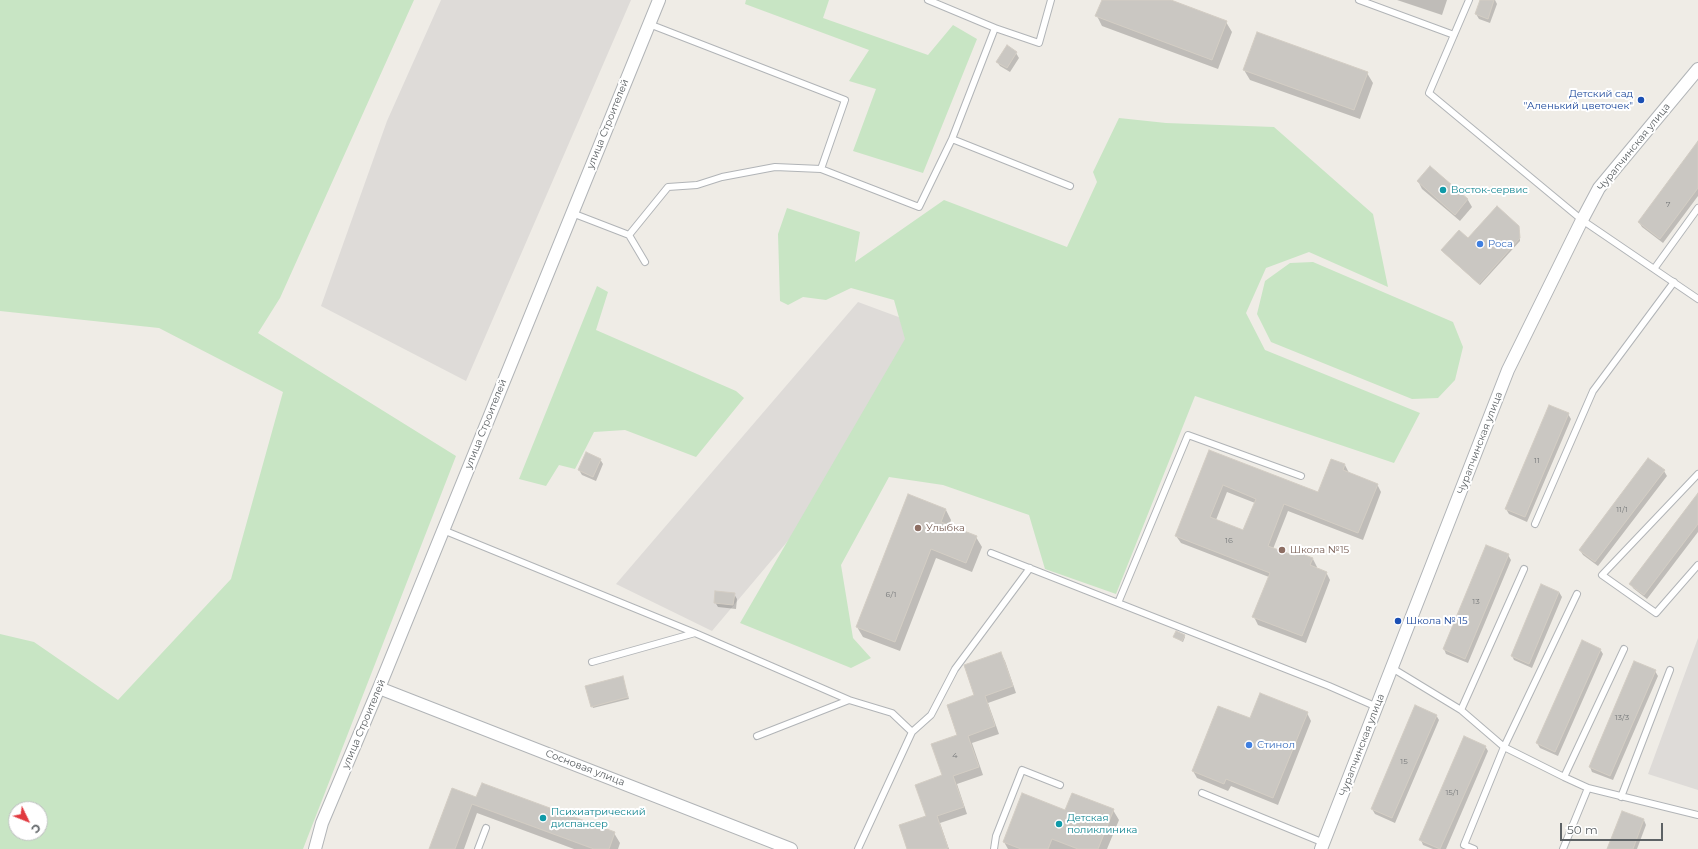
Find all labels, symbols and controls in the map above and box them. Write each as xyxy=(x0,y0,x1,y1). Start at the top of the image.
street label: улица Строителей xyxy=(585,77,631,171)
place label: Детский сад "Аленький цветочек" xyxy=(1524,88,1633,112)
marker: Детский сад "Аленький цветочек" xyxy=(1636,95,1646,105)
street label: Чурапчинская улица xyxy=(1595,101,1673,193)
place label: Восток-сервис xyxy=(1451,184,1528,196)
marker: Восток-сервис xyxy=(1438,185,1448,195)
house number: 7 xyxy=(1666,200,1670,210)
place label: Роса xyxy=(1488,238,1513,250)
marker: Роса xyxy=(1475,239,1485,249)
street label: улица Строителей xyxy=(463,377,509,471)
street label: Чурапчинская улица xyxy=(1455,390,1505,496)
house number: 11 xyxy=(1534,456,1540,466)
house number: 11/1 xyxy=(1616,505,1628,515)
place label: Улыбка xyxy=(926,522,965,534)
marker: Улыбка xyxy=(913,523,923,533)
house number: 16 xyxy=(1225,536,1233,546)
place label: Школа №15 xyxy=(1290,544,1349,556)
marker: Школа №15 xyxy=(1277,545,1287,555)
house number: 6/1 xyxy=(886,590,896,600)
house number: 13 xyxy=(1472,597,1480,607)
place label: Школа № 15 xyxy=(1406,615,1468,627)
marker: Школа № 15 xyxy=(1393,616,1403,626)
street label: улица Строителей xyxy=(340,678,388,770)
street label: Чурапчинская улица xyxy=(1337,692,1387,798)
house number: 13/3 xyxy=(1615,713,1629,723)
place label: Стинол xyxy=(1257,739,1295,751)
marker: Стинол xyxy=(1244,740,1254,750)
street label: Сосновая улица xyxy=(544,747,626,789)
house number: 4 xyxy=(952,751,958,761)
house number: 15 xyxy=(1400,757,1408,767)
house number: 15/1 xyxy=(1445,788,1459,798)
north arrow xyxy=(8,801,48,841)
place label: Психиатрический диспансер xyxy=(551,806,646,830)
place label: Детская поликлиника xyxy=(1067,812,1137,836)
marker: Психиатрический диспансер xyxy=(538,813,548,823)
scale bar xyxy=(1562,815,1665,841)
marker: Детская поликлиника xyxy=(1054,819,1064,829)
text: С xyxy=(28,821,44,836)
text: 50 m xyxy=(1567,822,1598,837)

